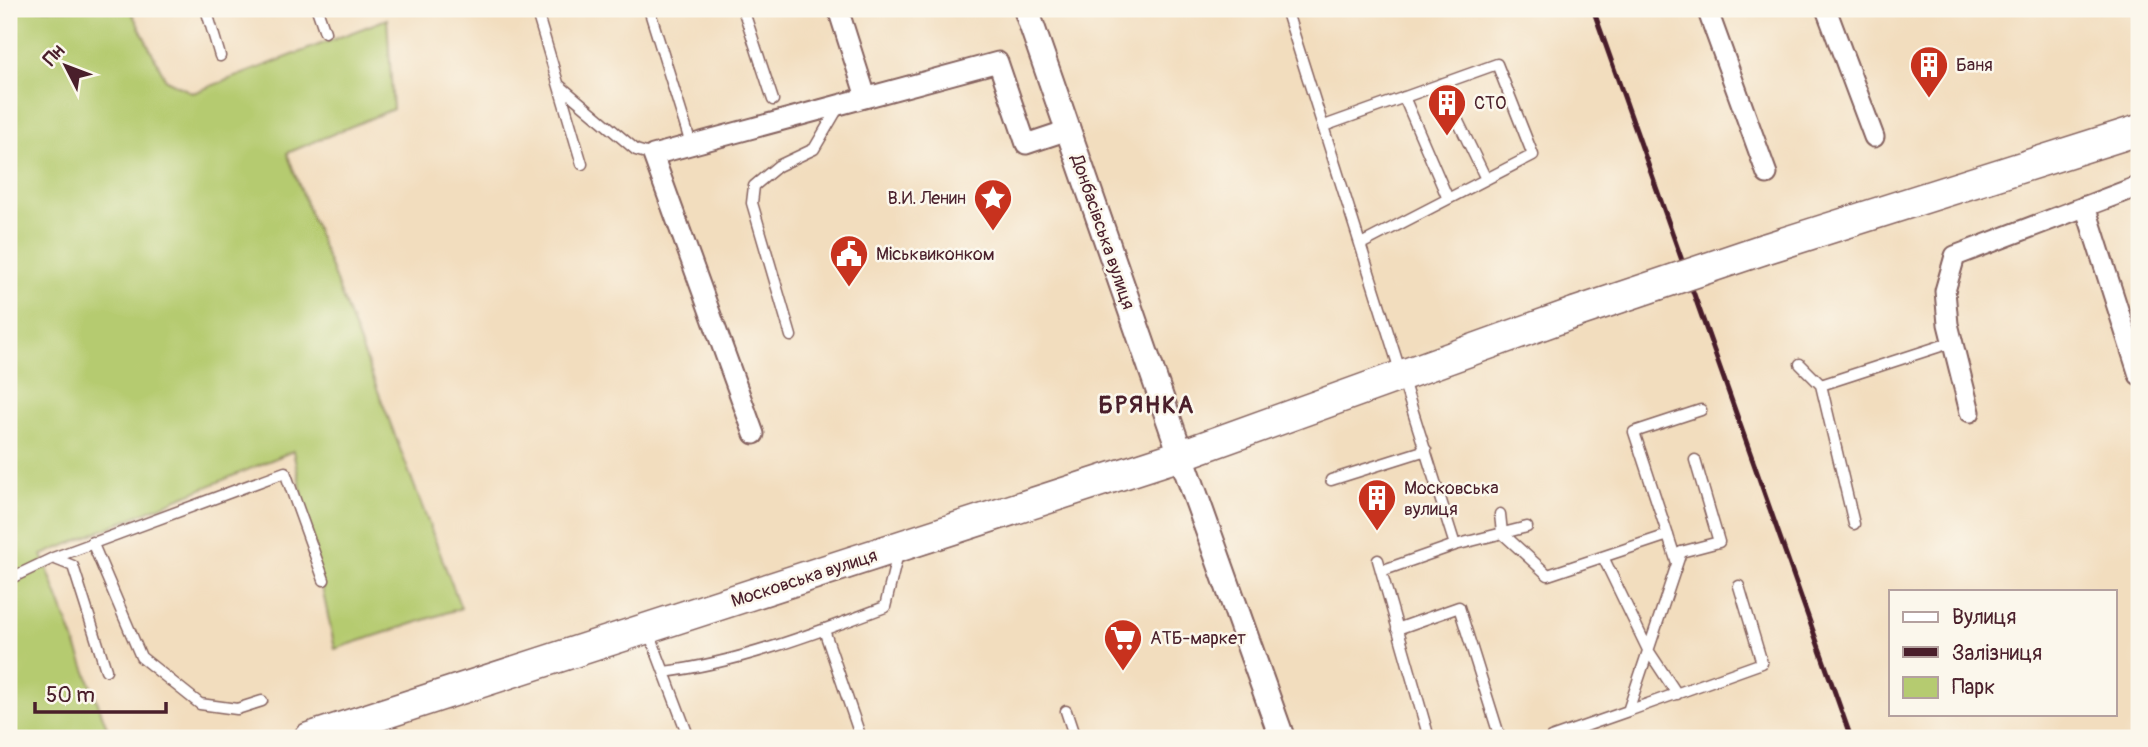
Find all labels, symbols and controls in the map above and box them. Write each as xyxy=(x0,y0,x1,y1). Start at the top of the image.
north arrow xyxy=(32,32,102,102)
text: Пн xyxy=(38,40,70,71)
building icon: Баня xyxy=(1908,44,1950,99)
place label: Баня xyxy=(1956,54,1993,77)
building icon: СТО xyxy=(1426,82,1468,137)
place label: СТО xyxy=(1474,92,1507,115)
street label: Донбасівська вулиця xyxy=(1065,151,1140,313)
place icon: В.И. Ленин xyxy=(972,177,1014,232)
place label: В.И. Ленин xyxy=(888,187,966,210)
public building icon: Міськвиконком xyxy=(828,233,870,288)
place label: Міськвиконком xyxy=(876,243,995,266)
district label: БРЯНКА xyxy=(1099,391,1195,420)
building icon: Московська вулиця xyxy=(1356,477,1398,532)
place label: Московська вулиця xyxy=(1404,477,1499,521)
street label: Московська вулиця xyxy=(728,544,880,613)
legend xyxy=(1889,590,2116,716)
text: Вулиця xyxy=(1952,604,2016,631)
supermarket icon: АТБ-маркет xyxy=(1102,617,1144,672)
place label: АТБ-маркет xyxy=(1150,627,1246,650)
text: Залізниця xyxy=(1952,640,2042,667)
scale bar xyxy=(35,670,166,714)
text: Парк xyxy=(1952,674,1995,701)
text: 50 m xyxy=(46,682,95,709)

